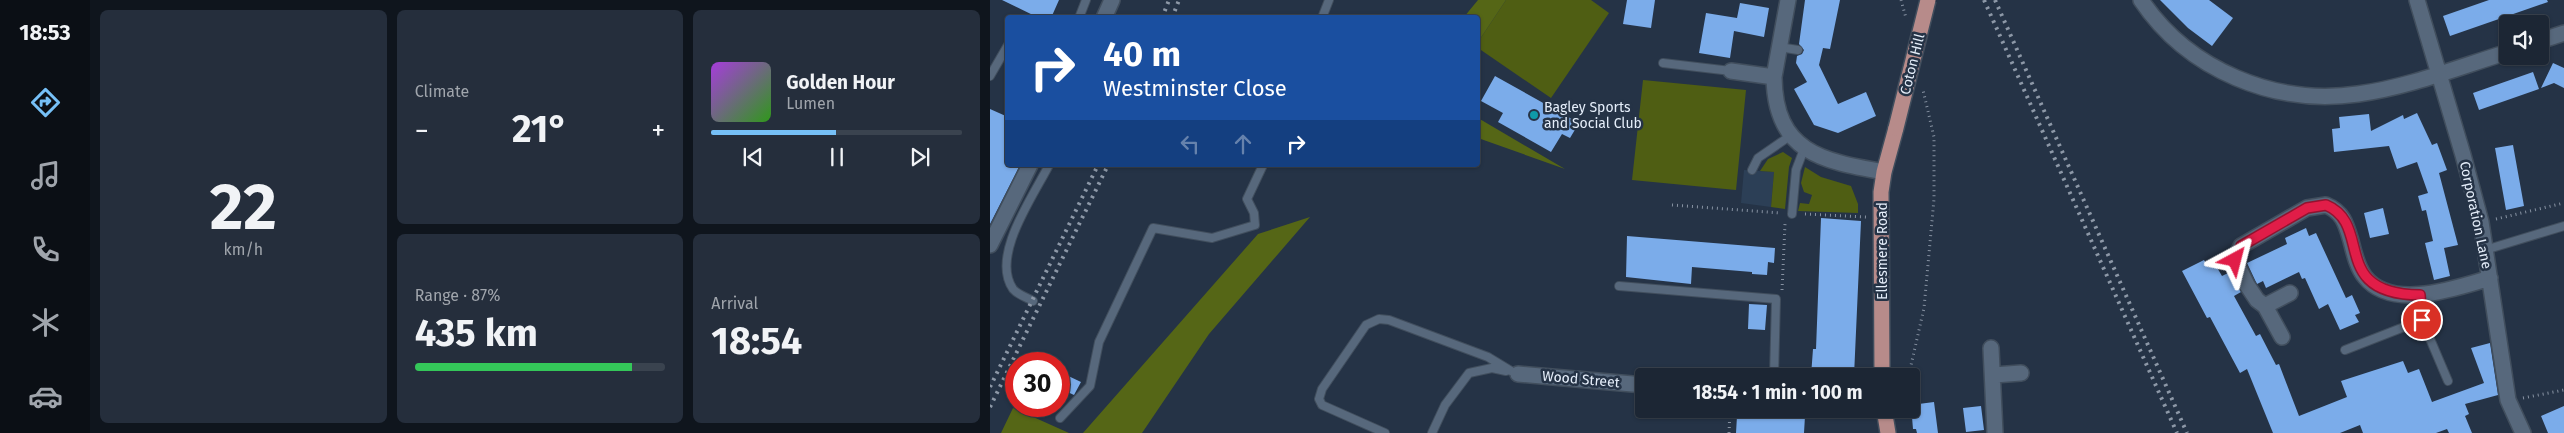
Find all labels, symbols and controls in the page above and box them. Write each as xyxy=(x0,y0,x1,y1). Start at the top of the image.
map controls xyxy=(2499,15,2549,65)
button: sound xyxy=(2499,15,2549,65)
text: 18:53 xyxy=(19,19,71,46)
street label: Coton Hill xyxy=(1897,32,1928,96)
text: 40 m xyxy=(1103,33,1181,75)
icon: right xyxy=(1020,35,1085,100)
text: Golden Hour xyxy=(786,71,895,94)
text: Westminster Close xyxy=(1103,75,1287,102)
text: Climate xyxy=(415,82,469,101)
icon: directions xyxy=(28,85,63,120)
text: Lumen xyxy=(786,94,835,113)
place label: Bagley Sports and Social Club xyxy=(1544,99,1642,132)
text: 21° xyxy=(512,106,568,152)
marker: Bagley Sports and Social Club xyxy=(1528,109,1540,121)
text: − xyxy=(415,114,429,147)
text: + xyxy=(651,114,665,147)
icon: left xyxy=(1176,130,1204,158)
icon: ahead xyxy=(1229,130,1257,158)
icon: right xyxy=(1282,130,1310,158)
icon: previous xyxy=(739,143,767,171)
icon: pause xyxy=(823,143,851,171)
icon: next xyxy=(906,143,934,171)
icon: music xyxy=(28,158,63,193)
street label: Corporation Lane xyxy=(2456,160,2495,270)
text: 22 xyxy=(210,168,277,246)
street label: Ellesmere Road xyxy=(1874,202,1891,300)
icon: phone xyxy=(28,232,63,267)
position arrow xyxy=(2208,233,2260,285)
text: km/h xyxy=(224,240,263,259)
text: Range · 87% xyxy=(415,286,500,305)
text: Arrival xyxy=(711,294,758,313)
pin xyxy=(2401,299,2443,341)
icon: climate xyxy=(28,305,63,340)
icon: arrive xyxy=(2408,306,2436,334)
text: 435 km xyxy=(415,310,538,356)
text: 18:54 xyxy=(711,318,802,364)
speed limit sign: 30 xyxy=(1005,352,1070,417)
street label: Wood Street xyxy=(1541,368,1621,391)
icon: car xyxy=(28,379,63,414)
text: 18:54 · 1 min · 100 m xyxy=(1693,381,1862,404)

